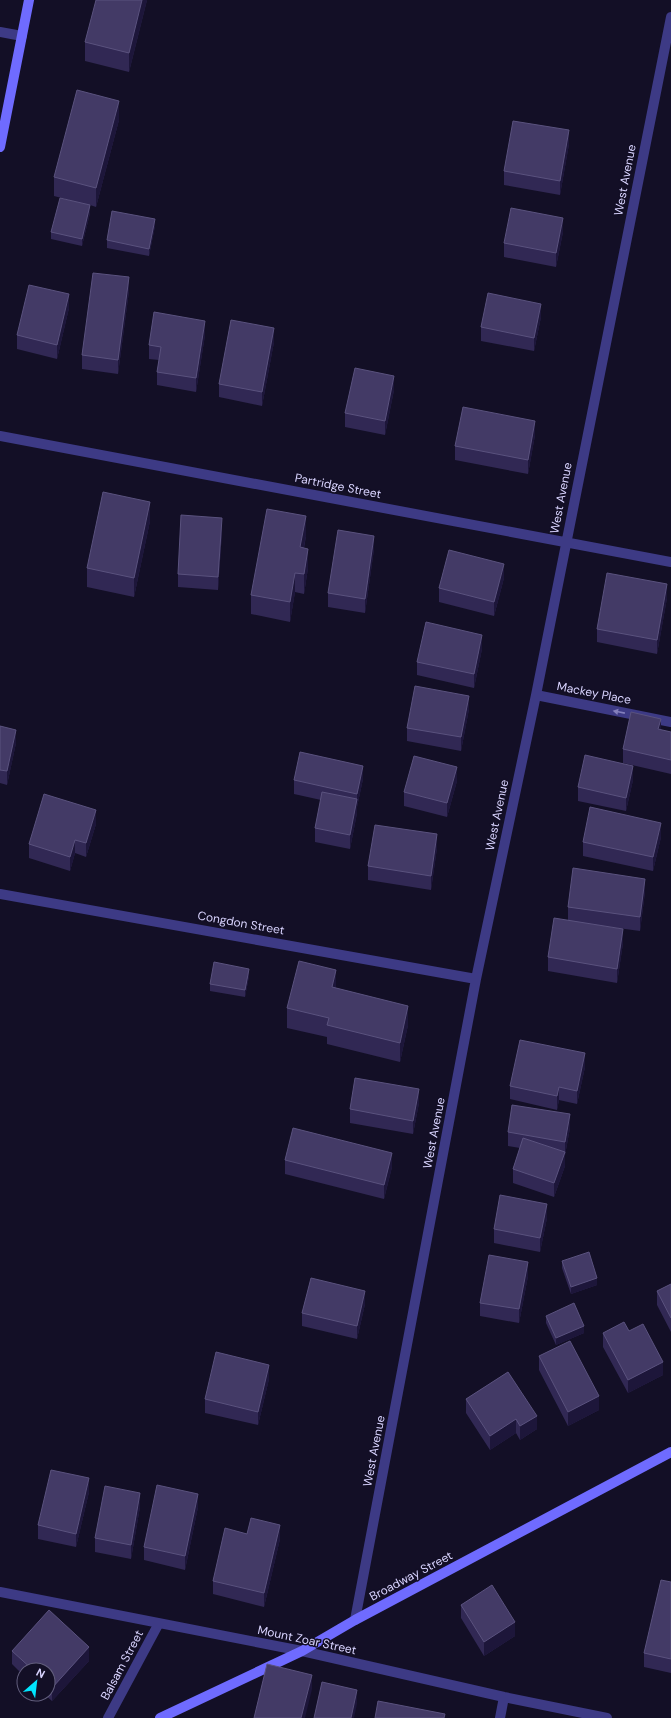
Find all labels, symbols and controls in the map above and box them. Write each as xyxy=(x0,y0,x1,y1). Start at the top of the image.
street label: West Avenue xyxy=(610,143,640,217)
street label: West Avenue xyxy=(546,461,576,535)
street label: Partridge Street xyxy=(293,470,383,502)
street label: Mackey Place xyxy=(555,678,633,708)
one-way arrow xyxy=(613,708,625,714)
street label: West Avenue xyxy=(482,778,512,852)
street label: Congdon Street xyxy=(196,907,286,939)
street label: West Avenue xyxy=(419,1096,449,1170)
street label: West Avenue xyxy=(359,1414,389,1488)
street label: Broadway Street xyxy=(367,1547,456,1605)
street label: Mount Zoar Street xyxy=(256,1622,358,1658)
street label: Balsam Street xyxy=(97,1627,147,1703)
north arrow xyxy=(16,1662,56,1702)
text: N xyxy=(34,1665,48,1681)

